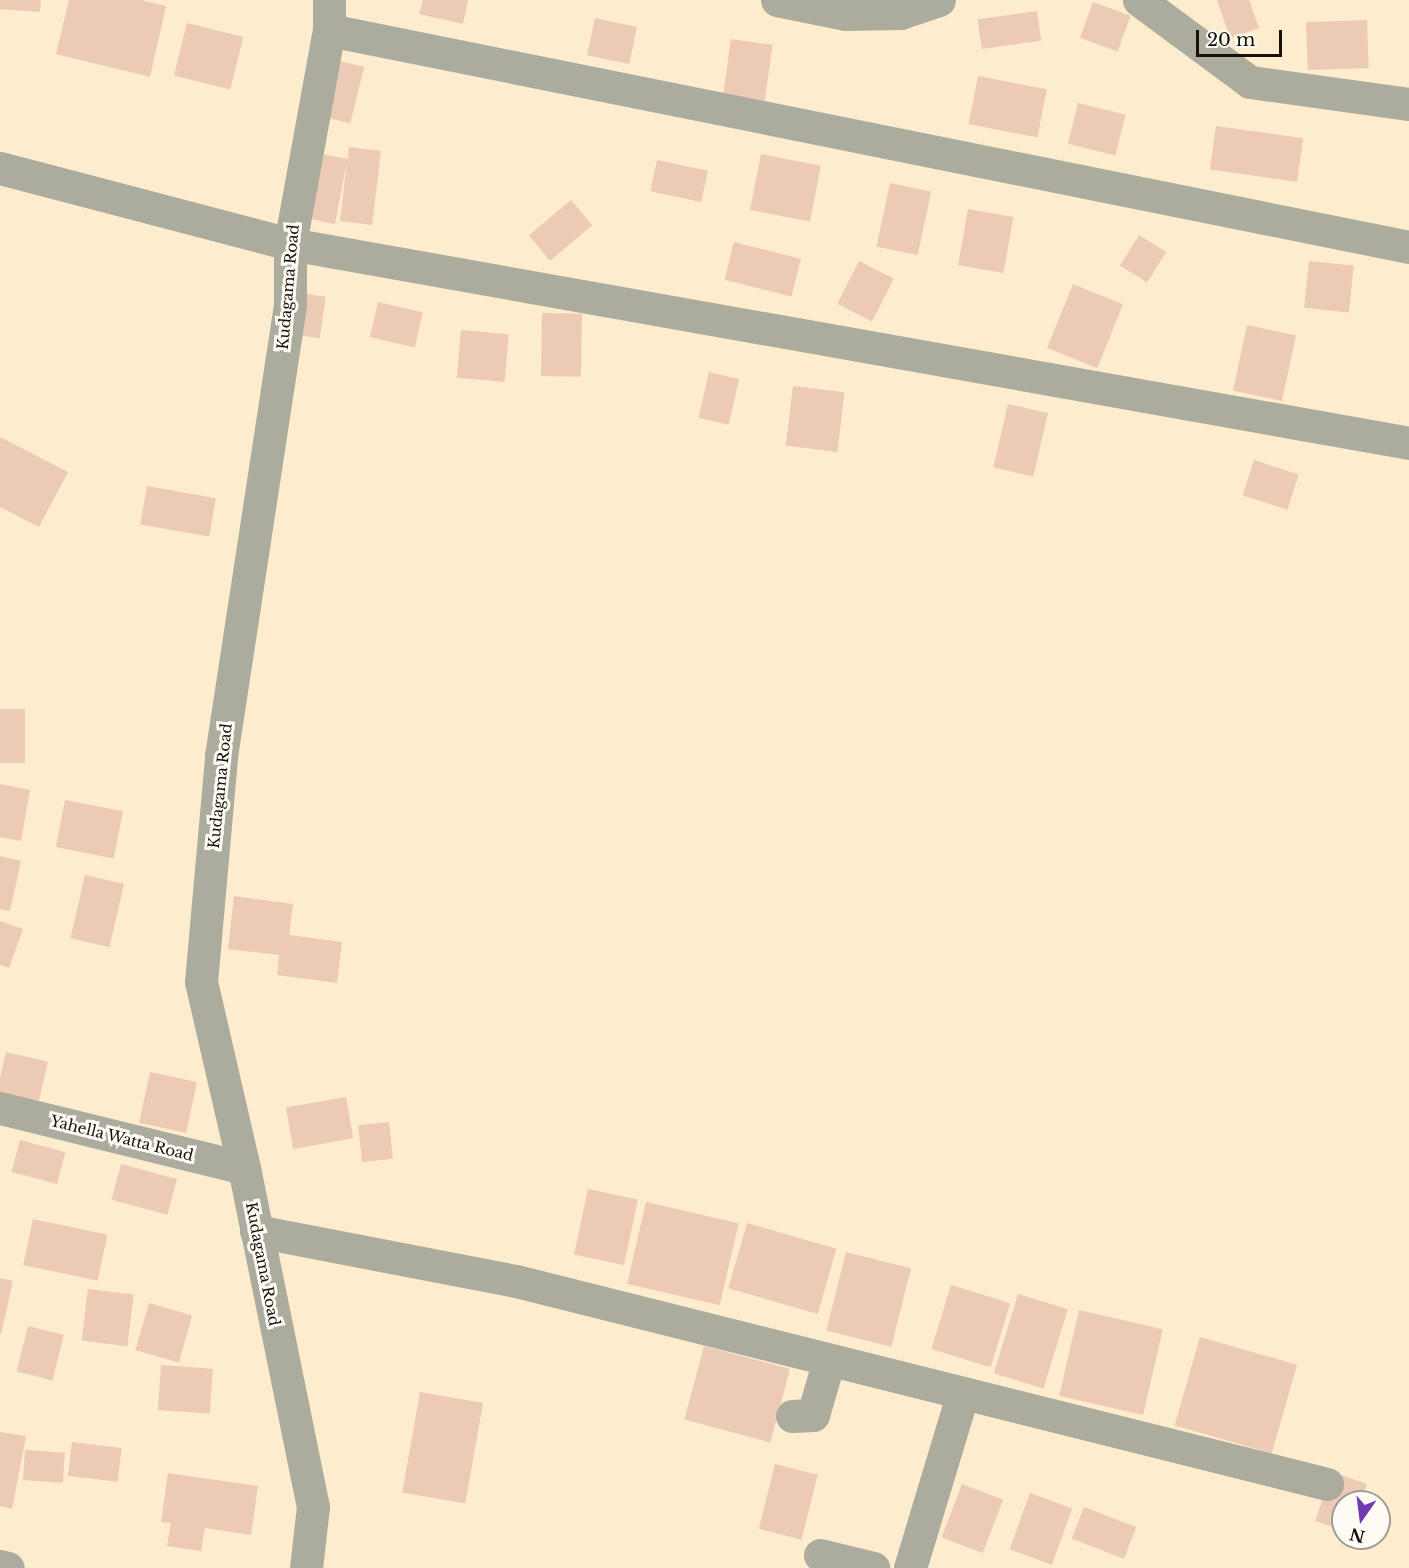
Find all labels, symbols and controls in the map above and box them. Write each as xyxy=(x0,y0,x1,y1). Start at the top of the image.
scale bar xyxy=(1199,18,1284,56)
text: 20 m xyxy=(1207,29,1255,51)
street label: Kudagama Road xyxy=(274,223,302,351)
street label: Kudagama Road xyxy=(204,722,236,850)
street label: Yahella Watta Road xyxy=(48,1111,196,1165)
street label: Kudagama Road xyxy=(242,1200,284,1328)
north arrow xyxy=(1331,1490,1391,1550)
text: N xyxy=(1347,1524,1367,1547)

